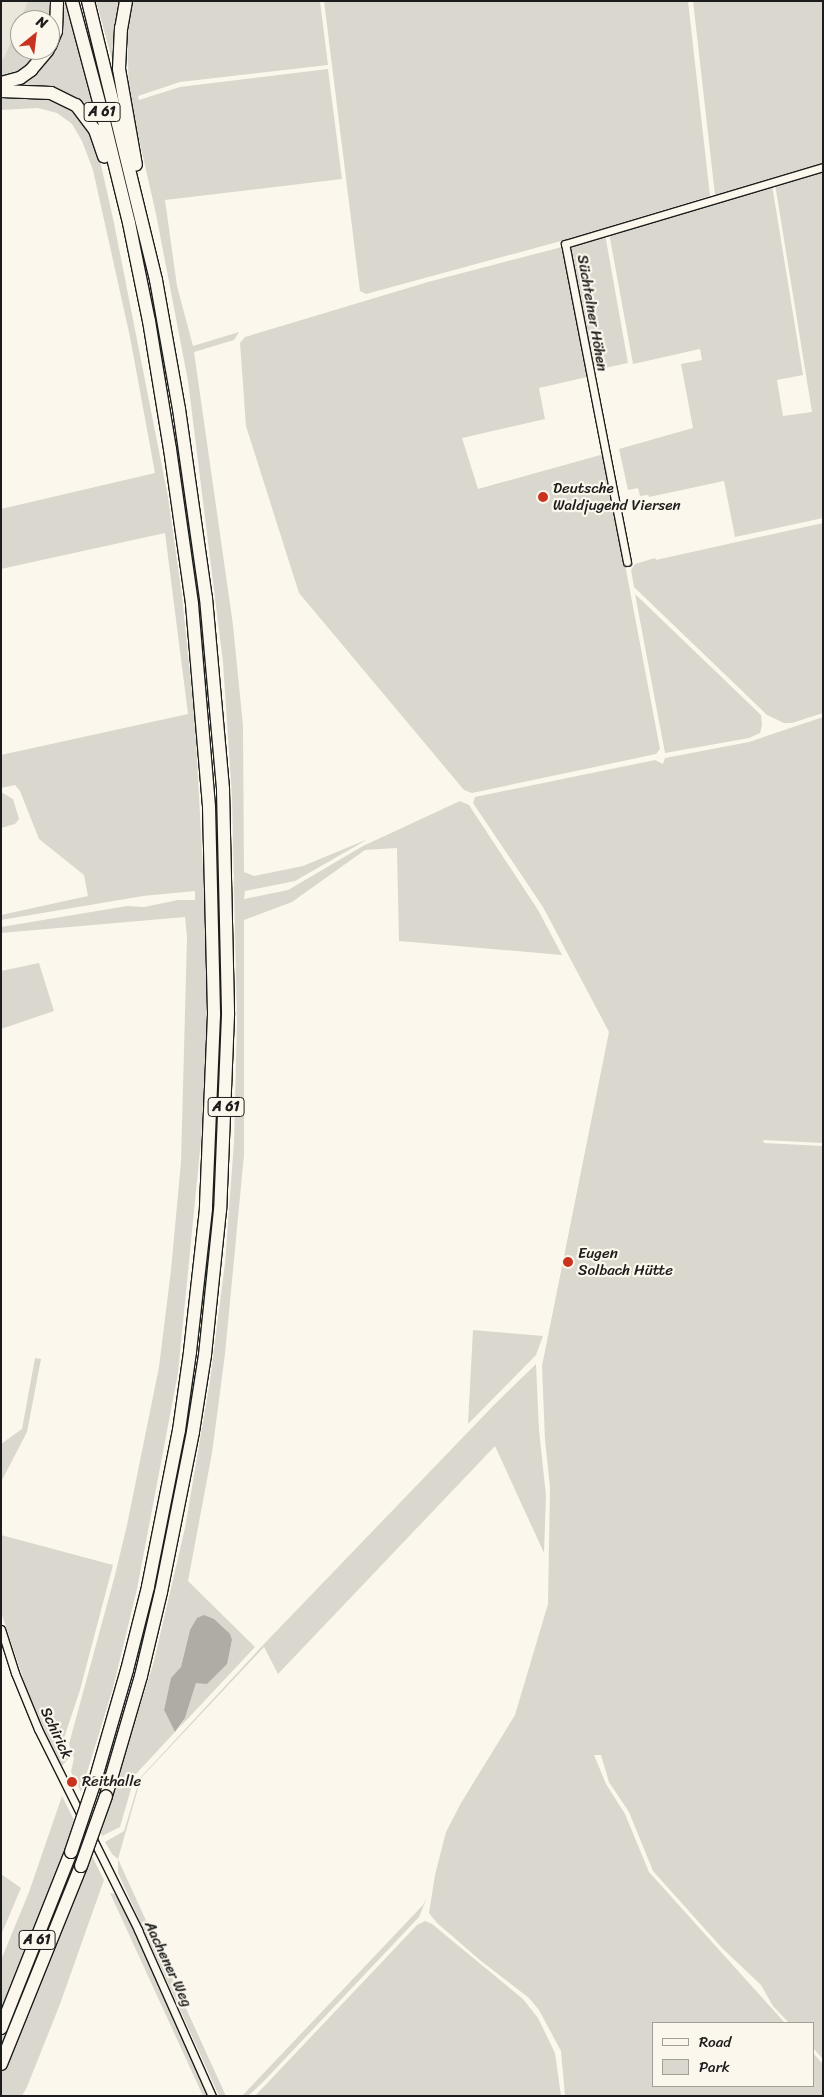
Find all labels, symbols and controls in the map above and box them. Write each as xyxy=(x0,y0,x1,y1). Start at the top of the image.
text: N xyxy=(32,9,52,36)
north arrow xyxy=(10,10,60,60)
road number: A 61 xyxy=(83,100,121,124)
street label: Süchtelner Höhen xyxy=(573,253,611,373)
place label: Deutsche Waldjugend Viersen xyxy=(553,479,681,514)
marker: Deutsche Waldjugend Viersen xyxy=(537,491,549,503)
road number: A 61 xyxy=(207,1096,245,1118)
place label: Eugen Solbach Hütte xyxy=(578,1244,673,1279)
marker: Eugen Solbach Hütte xyxy=(562,1256,574,1268)
street label: Schirick xyxy=(36,1704,76,1762)
place label: Reithalle xyxy=(82,1773,141,1791)
marker: Reithalle xyxy=(66,1776,78,1788)
street label: Aachener Weg xyxy=(140,1918,196,2010)
road number: A 61 xyxy=(18,1928,56,1952)
legend xyxy=(652,2022,814,2087)
text: Road xyxy=(699,2029,731,2055)
text: Park xyxy=(699,2054,730,2080)

